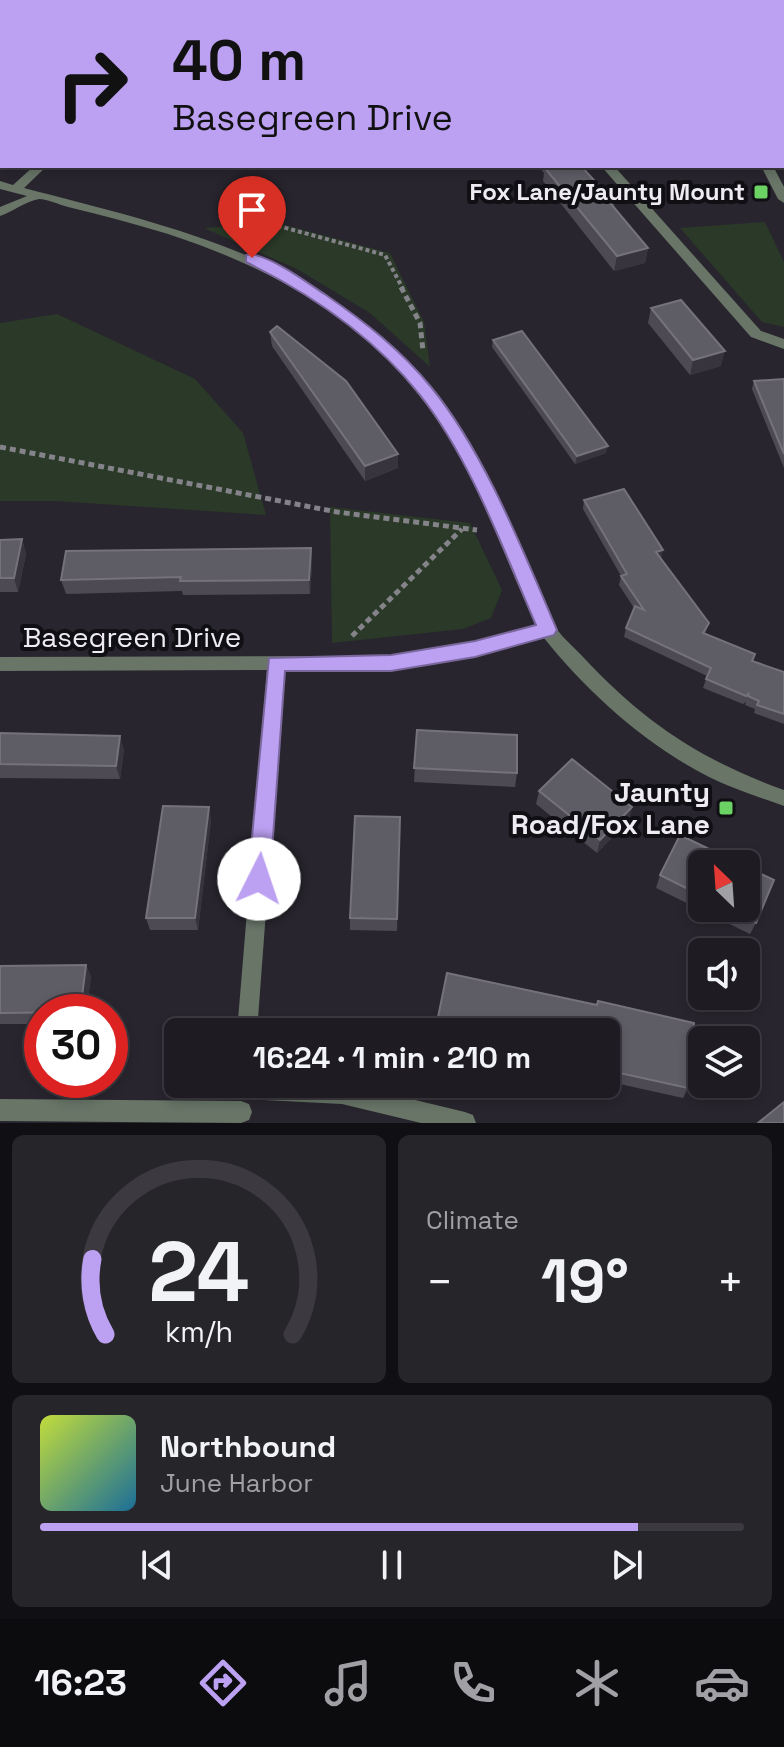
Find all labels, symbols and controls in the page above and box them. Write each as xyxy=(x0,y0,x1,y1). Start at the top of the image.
text: 40 m xyxy=(172,25,306,96)
icon: right xyxy=(40,32,144,136)
text: Basegreen Drive xyxy=(172,95,453,141)
pin xyxy=(218,176,286,258)
place label: Fox Lane/Jaunty Mount xyxy=(470,176,745,207)
marker: Fox Lane/Jaunty Mount xyxy=(752,183,770,201)
icon: arrive xyxy=(230,188,274,232)
street label: Basegreen Drive xyxy=(23,619,241,655)
place label: Jaunty Road/Fox Lane xyxy=(511,774,710,842)
marker: Jaunty Road/Fox Lane xyxy=(717,799,735,817)
position arrow xyxy=(217,837,301,921)
north arrow xyxy=(688,850,760,922)
map controls xyxy=(688,850,760,1098)
button: sound xyxy=(688,938,760,1010)
speed limit sign: 30 xyxy=(24,994,128,1098)
button: layers xyxy=(688,1026,760,1098)
text: 16:24 · 1 min · 210 m xyxy=(253,1038,531,1077)
text: Climate xyxy=(426,1203,519,1237)
text: 24 xyxy=(149,1219,249,1325)
text: 19° xyxy=(541,1243,629,1320)
text: − xyxy=(426,1254,453,1310)
text: + xyxy=(717,1254,744,1310)
text: km/h xyxy=(165,1314,233,1350)
text: Northbound xyxy=(160,1427,336,1466)
text: June Harbor xyxy=(160,1466,313,1500)
icon: previous xyxy=(135,1543,179,1587)
icon: pause xyxy=(370,1543,414,1587)
icon: next xyxy=(605,1543,649,1587)
icon: directions xyxy=(195,1655,251,1711)
icon: music xyxy=(320,1655,376,1711)
icon: phone xyxy=(445,1655,501,1711)
icon: climate xyxy=(569,1655,625,1711)
icon: car xyxy=(694,1655,750,1711)
text: 16:23 xyxy=(34,1660,127,1706)

